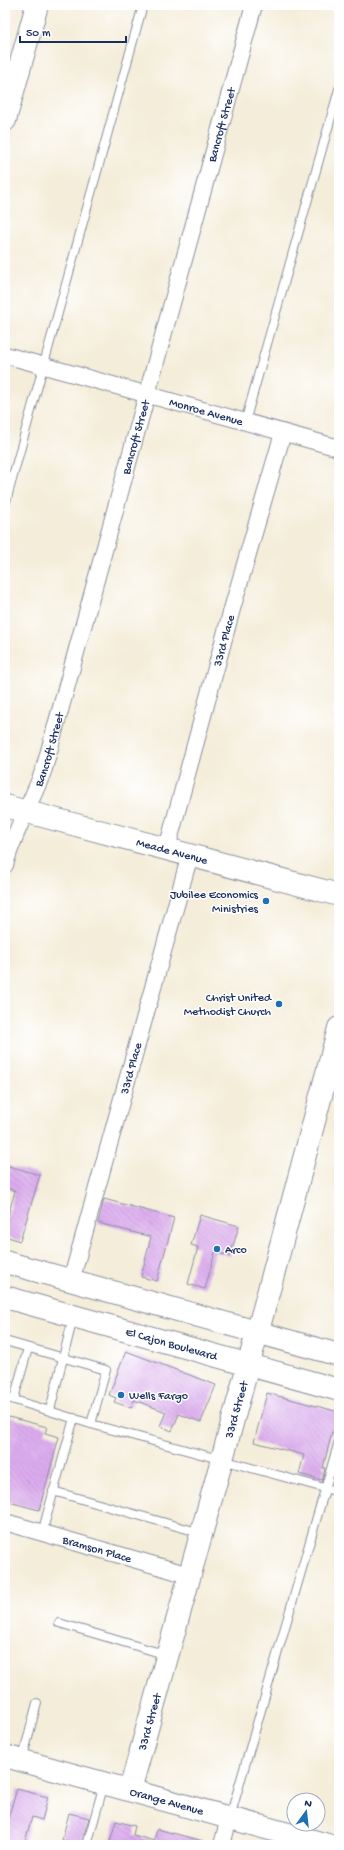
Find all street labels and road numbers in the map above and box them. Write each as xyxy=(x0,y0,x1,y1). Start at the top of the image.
street label: Bancroft Street xyxy=(206,85,240,165)
street label: Monroe Avenue xyxy=(167,396,245,430)
street label: Bancroft Street xyxy=(120,398,154,477)
street label: 33rd Place xyxy=(211,613,239,669)
street label: Bancroft Street xyxy=(32,710,68,790)
street label: Meade Avenue xyxy=(134,836,210,869)
street label: 33rd Place xyxy=(118,1041,146,1097)
street label: El Cajon Boulevard xyxy=(124,1326,219,1365)
street label: 33rd Street xyxy=(223,1379,253,1441)
street label: Bramson Place xyxy=(60,1534,134,1567)
street label: 33rd Street xyxy=(136,1691,166,1753)
street label: Orange Avenue xyxy=(128,1786,206,1820)

